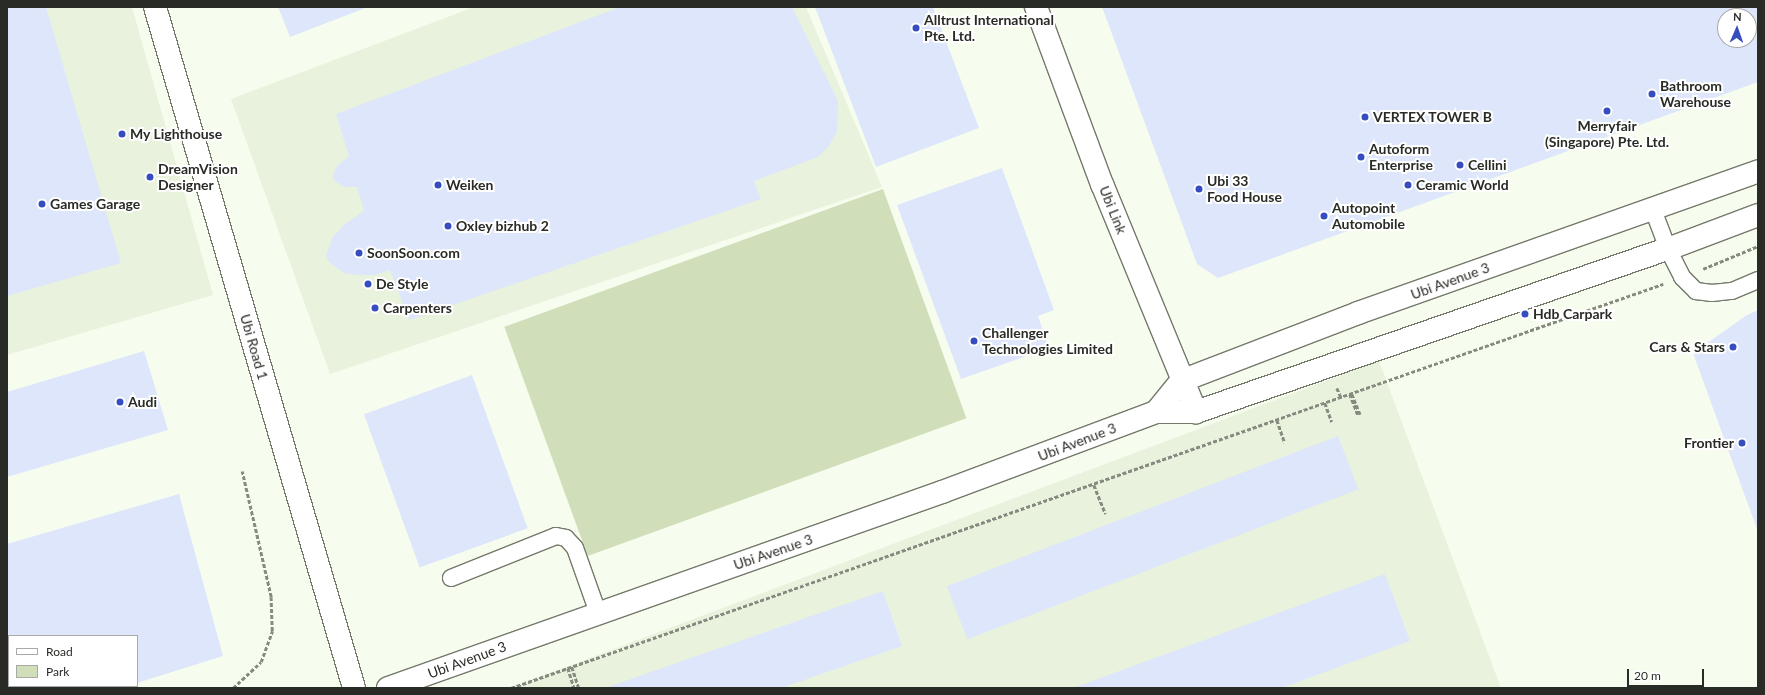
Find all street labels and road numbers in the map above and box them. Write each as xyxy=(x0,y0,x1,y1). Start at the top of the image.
street label: Ubi Link xyxy=(1096,183,1130,237)
street label: Ubi Avenue 3 xyxy=(1408,259,1492,303)
street label: Ubi Road 1 xyxy=(237,312,271,382)
street label: Ubi Avenue 3 xyxy=(1035,419,1119,465)
street label: Ubi Avenue 3 xyxy=(731,531,815,573)
street label: Ubi Avenue 3 xyxy=(425,638,509,682)

